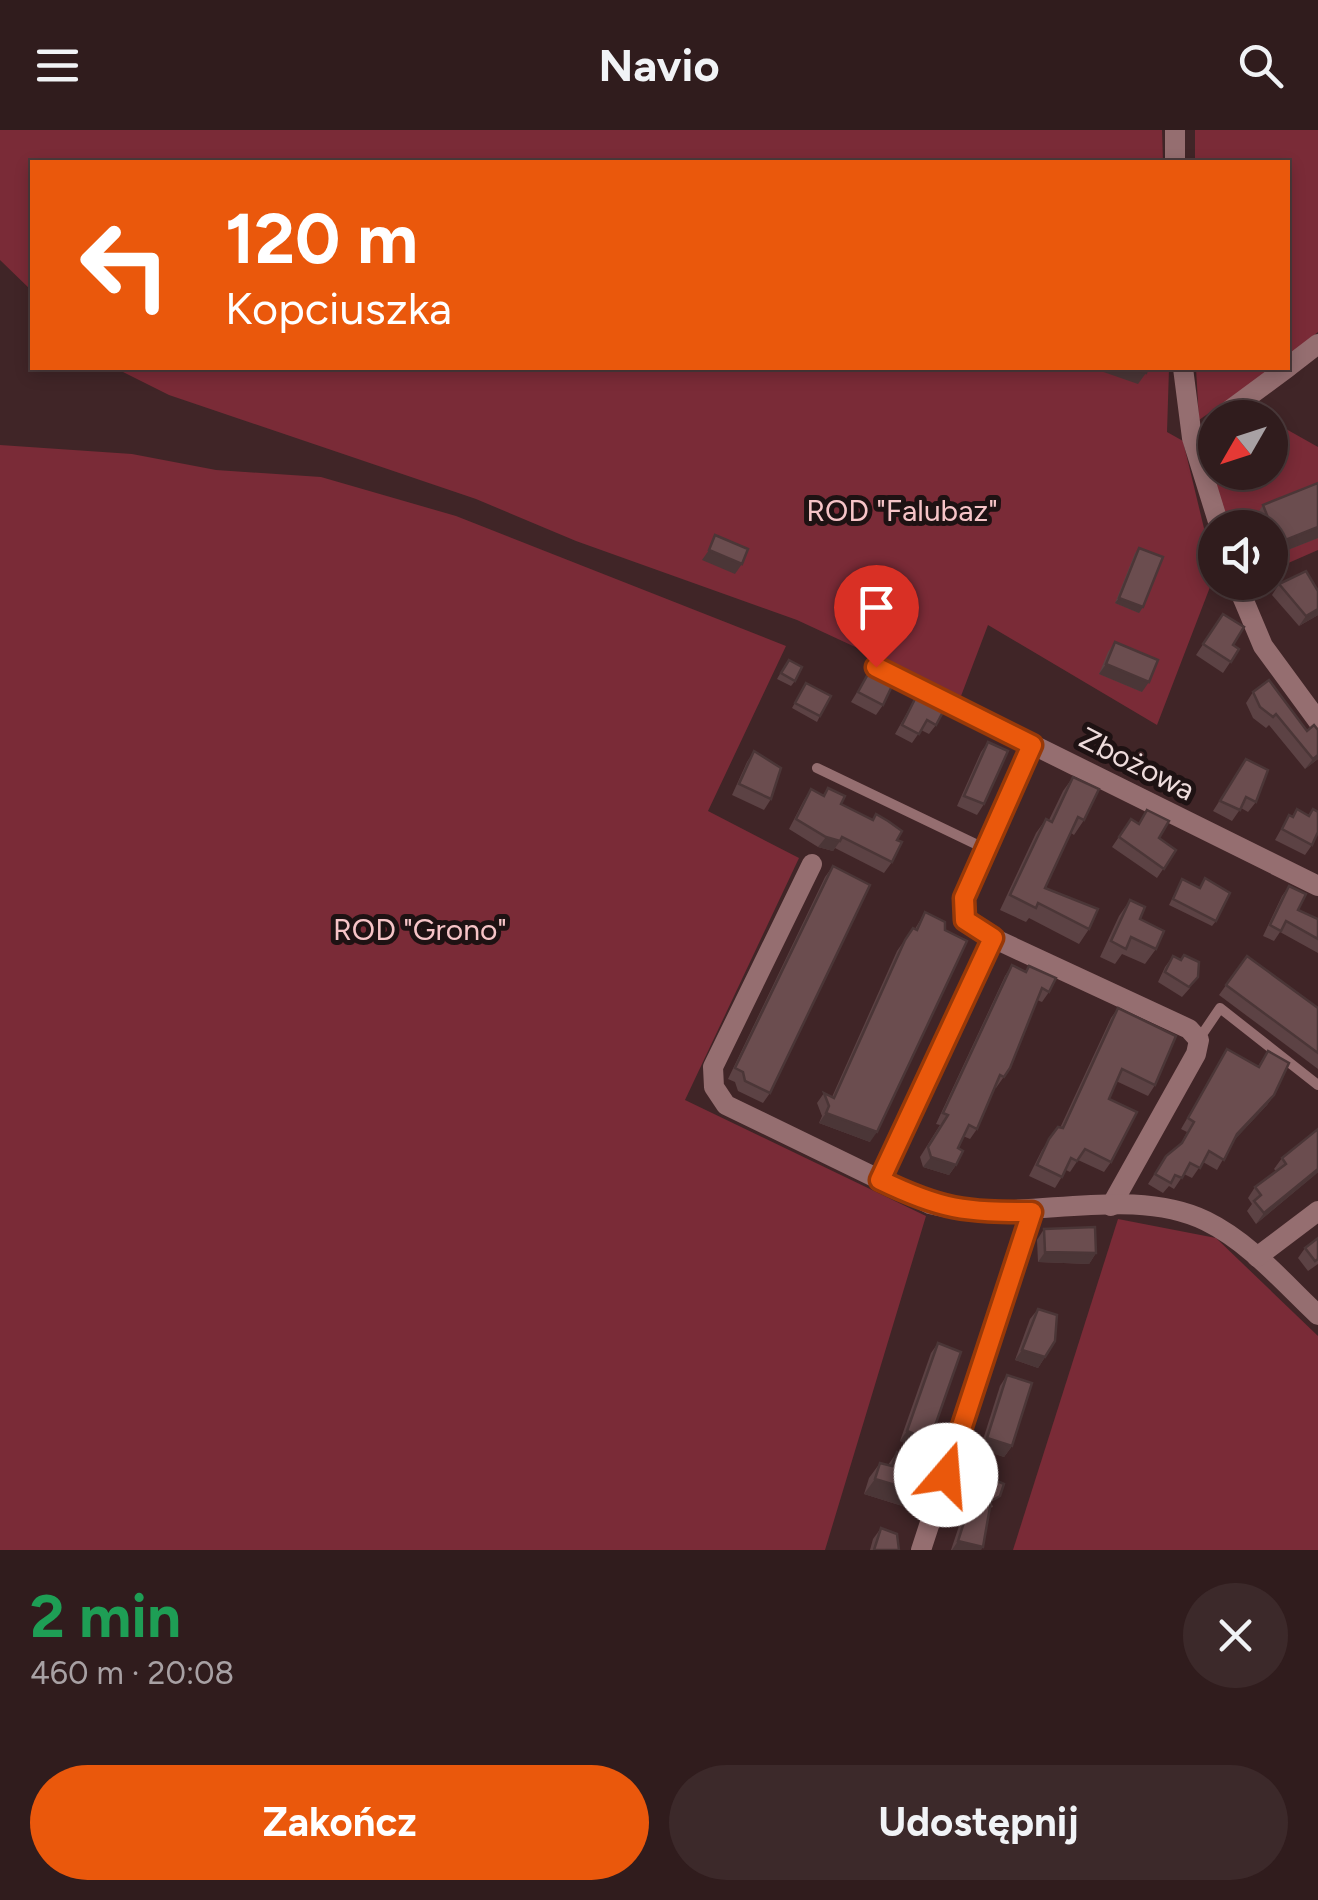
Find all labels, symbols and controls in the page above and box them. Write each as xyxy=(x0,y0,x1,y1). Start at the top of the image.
icon: menu xyxy=(30,38,85,93)
text: Navio xyxy=(598,38,720,92)
icon: search xyxy=(1233,38,1288,93)
text: 120 m xyxy=(225,196,418,281)
icon: left xyxy=(60,200,190,330)
text: Kopciuszka xyxy=(225,281,452,335)
north arrow xyxy=(1198,400,1288,490)
map controls xyxy=(1198,400,1288,600)
park label: ROD "Falubaz" xyxy=(806,492,998,529)
button: sound xyxy=(1198,510,1288,600)
pin xyxy=(834,565,919,668)
icon: arrive xyxy=(849,580,904,635)
street label: Zbożowa xyxy=(1073,719,1201,808)
park label: ROD "Grono" xyxy=(333,911,507,948)
position arrow xyxy=(894,1423,998,1527)
text: 2 min xyxy=(30,1580,181,1652)
button: close xyxy=(1183,1583,1288,1688)
text: 460 m · 20:08 xyxy=(30,1654,234,1692)
button: Zakończ xyxy=(30,1765,649,1880)
button: Udostępnij xyxy=(669,1765,1288,1880)

